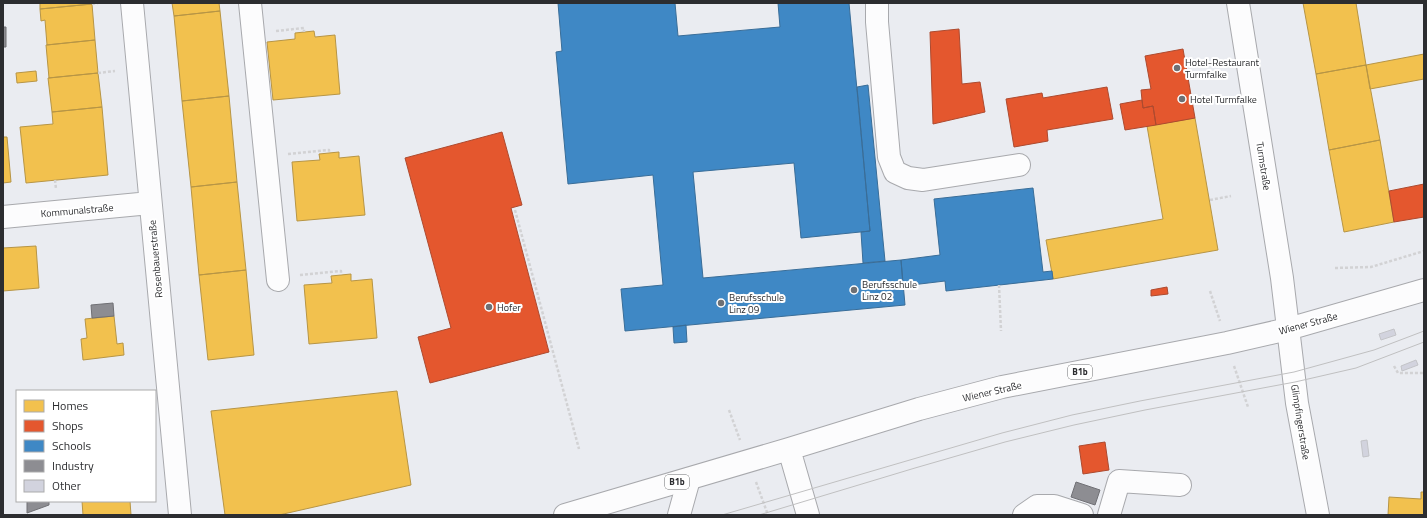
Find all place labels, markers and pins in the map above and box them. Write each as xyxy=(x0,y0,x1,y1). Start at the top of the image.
place label: Hotel-Restaurant Turmfalke xyxy=(1185,55,1260,82)
marker: Hotel-Restaurant Turmfalke xyxy=(1172,63,1182,73)
place label: Hotel Turmfalke xyxy=(1190,92,1257,107)
marker: Hotel Turmfalke xyxy=(1177,94,1187,104)
place label: Berufsschule Linz 02 xyxy=(862,277,917,304)
marker: Berufsschule Linz 02 xyxy=(849,285,859,295)
place label: Berufsschule Linz 09 xyxy=(729,290,784,317)
marker: Berufsschule Linz 09 xyxy=(716,298,726,308)
place label: Hofer xyxy=(497,300,521,315)
marker: Hofer xyxy=(484,302,494,312)

